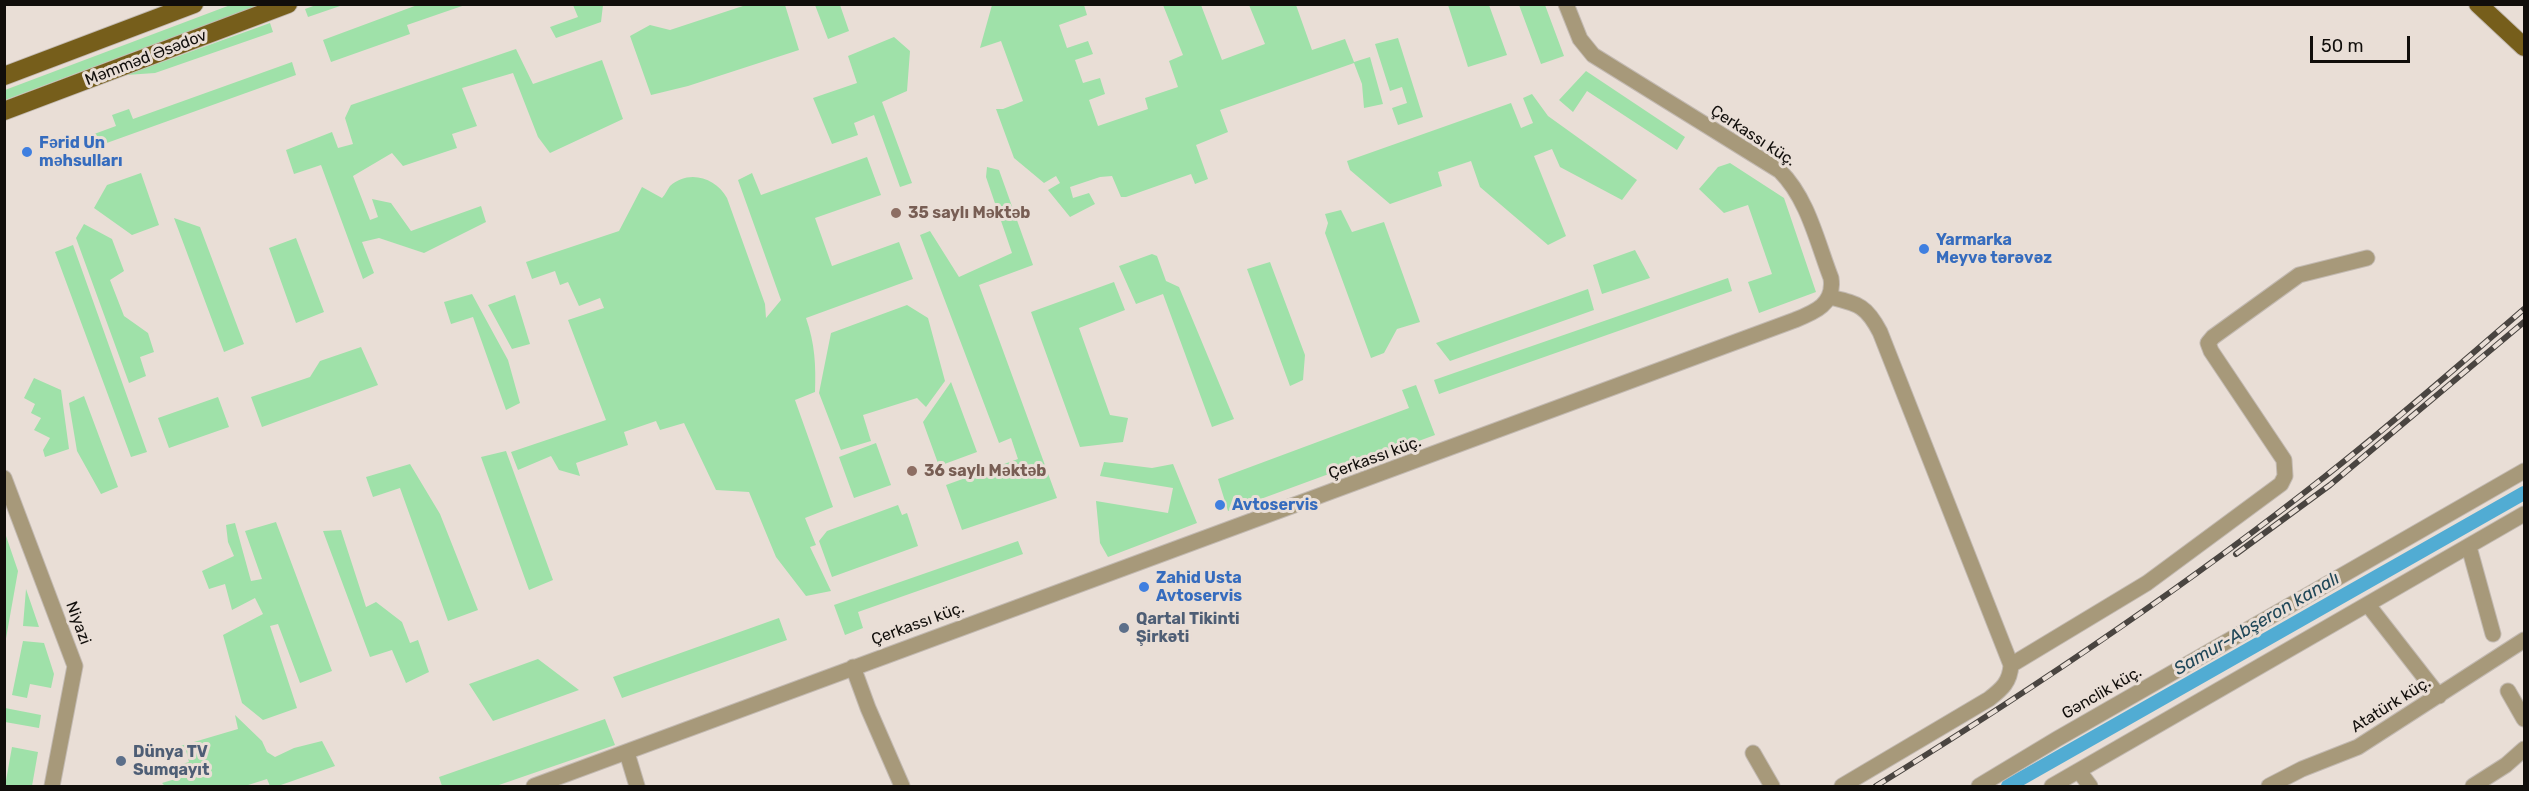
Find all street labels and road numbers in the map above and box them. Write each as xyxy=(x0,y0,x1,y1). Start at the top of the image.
street label: Məmməd Əsədov xyxy=(82,26,210,90)
street label: Çerkassı küç. xyxy=(1707,101,1799,171)
street label: Çerkassı küç. xyxy=(1326,432,1424,484)
street label: Çerkassı küç. xyxy=(869,598,967,650)
street label: Niyazi xyxy=(61,599,95,647)
street label: Gənclik küç. xyxy=(2059,662,2145,724)
street label: Atatürk küç. xyxy=(2348,673,2434,737)

